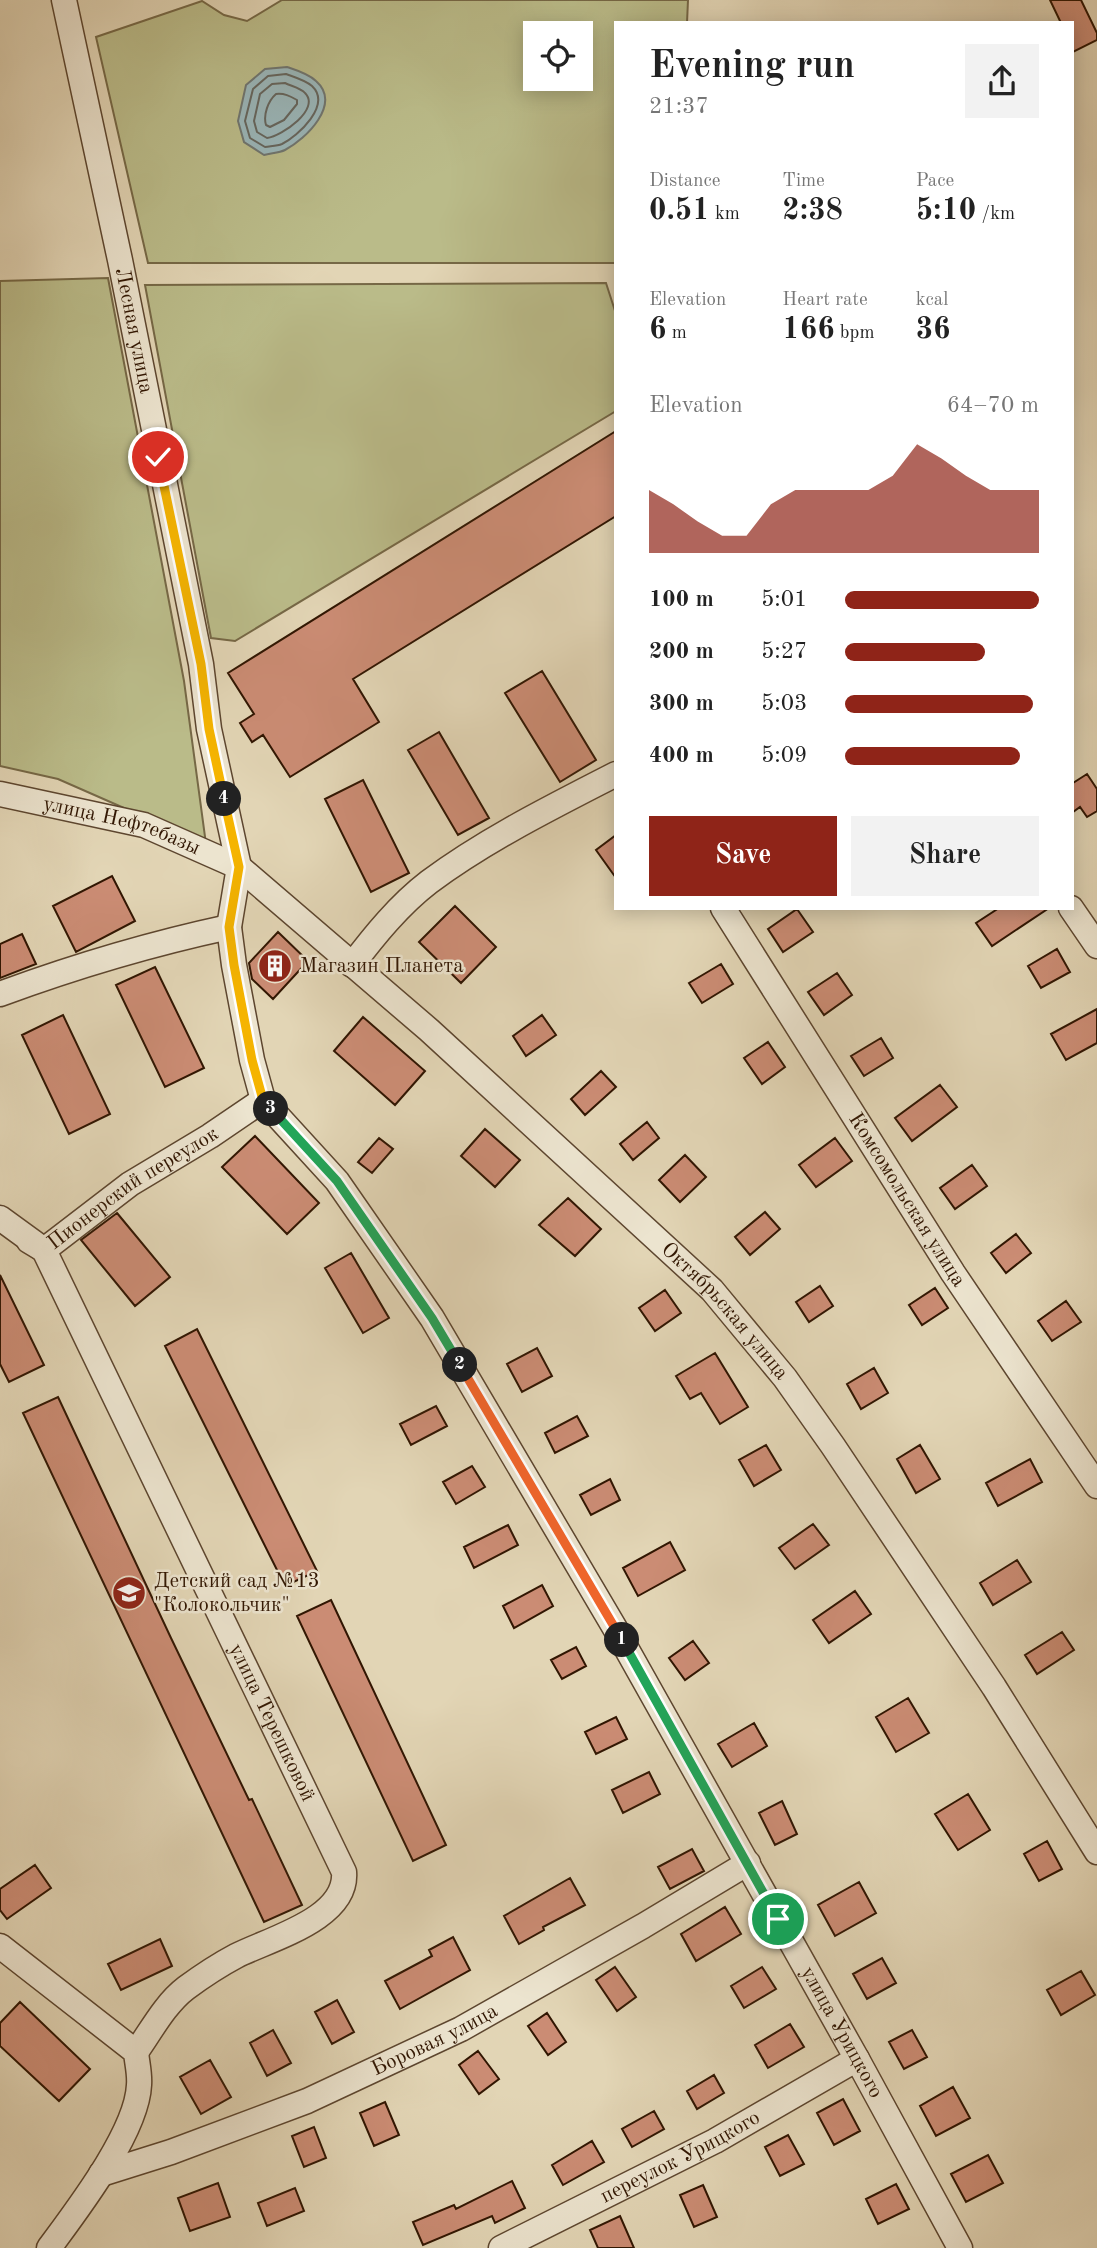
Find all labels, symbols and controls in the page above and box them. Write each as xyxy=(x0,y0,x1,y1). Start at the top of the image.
map controls xyxy=(523,21,593,91)
button: locate xyxy=(523,21,593,91)
button: share xyxy=(965,44,1039,118)
text: Evening run xyxy=(649,48,855,86)
text: 21:37 xyxy=(649,95,709,118)
text: Distance xyxy=(649,172,721,191)
text: Time xyxy=(782,172,825,191)
text: Pace xyxy=(916,172,954,191)
text: 0.51 xyxy=(649,196,710,226)
text: 2:38 xyxy=(782,196,843,226)
text: 5:10 xyxy=(916,196,976,226)
text: km xyxy=(710,205,740,224)
text: /km xyxy=(976,205,1015,224)
street label: Лесная улица xyxy=(111,266,157,395)
text: Elevation xyxy=(649,291,726,310)
text: Heart rate xyxy=(782,291,868,310)
text: kcal xyxy=(916,291,948,310)
text: 6 xyxy=(649,315,666,345)
text: 166 xyxy=(782,315,835,345)
text: 36 xyxy=(916,315,950,345)
text: m xyxy=(666,324,687,343)
text: bpm xyxy=(835,324,875,343)
text: Elevation xyxy=(649,394,743,417)
text: 64–70 m xyxy=(947,394,1039,417)
pin xyxy=(128,427,188,487)
icon: check xyxy=(139,438,177,476)
text: 100 m xyxy=(649,588,714,611)
text: 5:01 xyxy=(761,588,807,611)
text: 200 m xyxy=(649,640,714,663)
text: 5:27 xyxy=(761,640,807,663)
text: 300 m xyxy=(649,692,714,715)
text: 5:03 xyxy=(761,692,807,715)
text: 400 m xyxy=(649,744,714,767)
text: 5:09 xyxy=(761,744,807,767)
pin: 4 xyxy=(206,782,242,816)
text: 4 xyxy=(218,789,229,808)
street label: улица Нефтебазы xyxy=(41,793,204,859)
button: Save xyxy=(649,816,837,896)
button: Share xyxy=(851,816,1039,896)
building icon: Магазин Планета xyxy=(256,947,294,985)
place label: Магазин Планета xyxy=(300,956,464,977)
pin: 3 xyxy=(254,1092,288,1126)
text: 3 xyxy=(265,1099,276,1118)
street label: Комсомольская улица xyxy=(844,1109,970,1291)
street label: Пионерский переулок xyxy=(44,1123,223,1254)
street label: Октябрьская улица xyxy=(657,1238,792,1384)
pin: 2 xyxy=(442,1348,477,1382)
text: 2 xyxy=(454,1355,465,1374)
place label: Детский сад №13 "Колокольчик" xyxy=(154,1571,320,1616)
school or university icon: Детский сад №13 "Колокольчик" xyxy=(110,1574,148,1612)
pin: 1 xyxy=(604,1622,640,1658)
text: 1 xyxy=(616,1630,627,1649)
street label: улица Терешковой xyxy=(225,1640,319,1805)
pin xyxy=(748,1889,808,1949)
icon: arrive xyxy=(759,1900,797,1938)
street label: улица Урицкого xyxy=(797,1963,887,2102)
street label: Боровая улица xyxy=(368,2000,501,2080)
street label: переулок Урицкого xyxy=(597,2107,764,2207)

